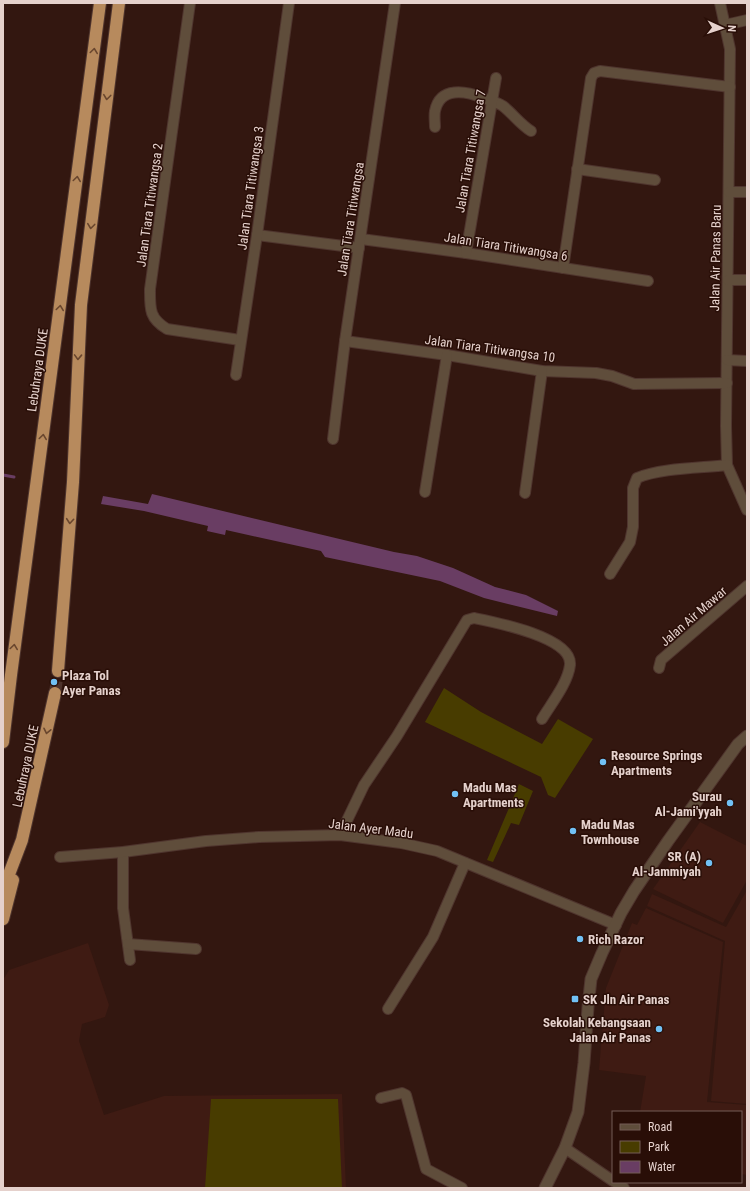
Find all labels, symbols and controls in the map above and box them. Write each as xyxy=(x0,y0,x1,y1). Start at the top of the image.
north arrow xyxy=(702,8,742,48)
text: N xyxy=(725,25,738,32)
one-way arrow xyxy=(89,48,98,54)
street label: Jalan Tiara Titiwangsa 7 xyxy=(452,88,489,214)
one-way arrow xyxy=(103,94,112,100)
street label: Jalan Tiara Titiwangsa 3 xyxy=(234,125,267,251)
street label: Jalan Tiara Titiwangsa 2 xyxy=(133,142,166,268)
street label: Jalan Tiara Titiwangsa xyxy=(334,161,367,277)
one-way arrow xyxy=(72,176,81,183)
street label: Jalan Air Panas Baru xyxy=(707,204,724,312)
one-way arrow xyxy=(87,223,96,229)
street label: Jalan Tiara Titiwangsa 6 xyxy=(443,229,569,264)
one-way arrow xyxy=(55,305,64,311)
street label: Lebuhraya DUKE xyxy=(24,327,51,413)
street label: Jalan Tiara Titiwangsa 10 xyxy=(424,332,556,365)
one-way arrow xyxy=(74,354,83,360)
one-way arrow xyxy=(38,434,47,440)
one-way arrow xyxy=(66,518,75,524)
street label: Jalan Air Mawar xyxy=(657,583,730,649)
one-way arrow xyxy=(9,644,18,650)
place label: Plaza Tol Ayer Panas xyxy=(62,668,121,698)
marker: Plaza Tol Ayer Panas xyxy=(49,677,59,687)
street label: Lebuhraya DUKE xyxy=(9,724,42,809)
one-way arrow xyxy=(43,728,51,734)
place label: Resource Springs Apartments xyxy=(611,748,703,778)
marker: Resource Springs Apartments xyxy=(598,757,608,767)
place label: Madu Mas Apartments xyxy=(463,780,524,810)
marker: Madu Mas Apartments xyxy=(450,789,460,799)
place label: Surau Al-Jami'yyah xyxy=(655,789,722,819)
marker: Surau Al-Jami'yyah xyxy=(725,798,735,808)
street label: Jalan Ayer Madu xyxy=(328,816,414,841)
place label: Madu Mas Townhouse xyxy=(581,817,639,847)
marker: Madu Mas Townhouse xyxy=(568,826,578,836)
place label: SR (A) Al-Jammiyah xyxy=(632,849,701,879)
marker: SR (A) Al-Jammiyah xyxy=(704,858,714,868)
place label: Rich Razor xyxy=(588,932,644,947)
marker: Rich Razor xyxy=(575,934,585,944)
place label: SK Jln Air Panas xyxy=(583,992,670,1007)
marker: SK Jln Air Panas xyxy=(570,994,580,1004)
place label: Sekolah Kebangsaan Jalan Air Panas xyxy=(543,1015,651,1045)
marker: Sekolah Kebangsaan Jalan Air Panas xyxy=(654,1024,664,1034)
legend xyxy=(612,1111,742,1183)
text: Road xyxy=(648,1120,672,1134)
text: Park xyxy=(648,1140,670,1154)
text: Water xyxy=(648,1160,676,1174)

